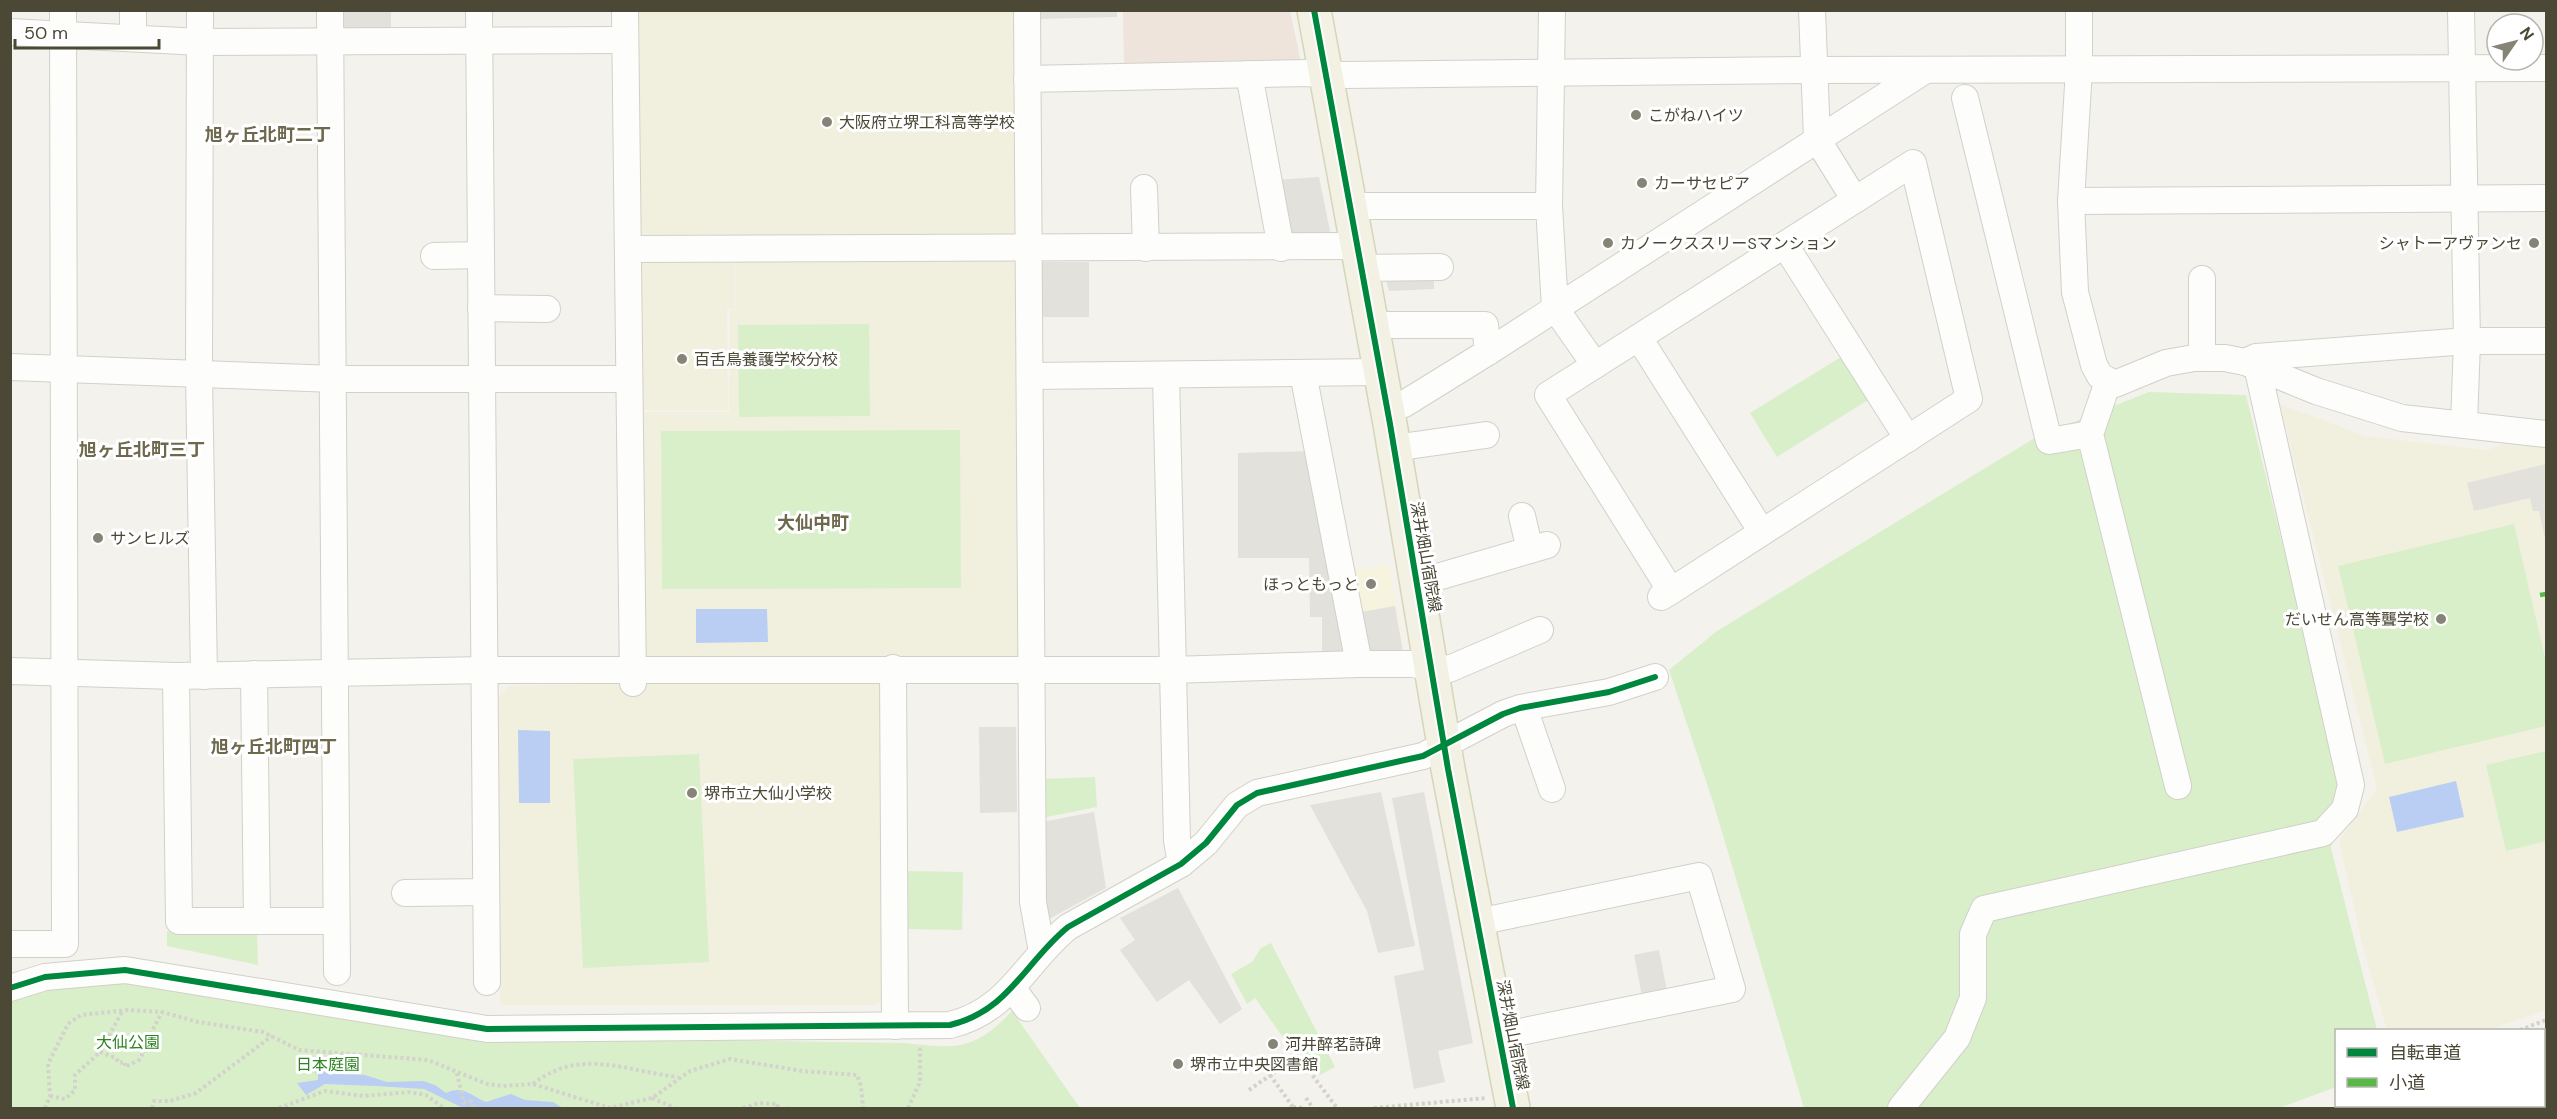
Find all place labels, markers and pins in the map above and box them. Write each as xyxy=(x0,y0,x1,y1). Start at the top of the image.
place label: こがねハイツ xyxy=(1648,105,1744,126)
marker: こがねハイツ xyxy=(1629,108,1643,122)
place label: 大阪府立堺工科高等学校 xyxy=(839,112,1015,133)
marker: 大阪府立堺工科高等学校 xyxy=(820,115,834,129)
place label: カーサセピア xyxy=(1654,173,1750,194)
marker: カーサセピア xyxy=(1635,176,1649,190)
place label: カノークススリーSマンション xyxy=(1620,233,1837,254)
place label: シャトーアヴァンセ xyxy=(2379,233,2522,254)
marker: カノークススリーSマンション xyxy=(1601,236,1615,250)
marker: シャトーアヴァンセ xyxy=(2527,236,2541,250)
place label: 百舌鳥養護学校分校 xyxy=(694,349,838,370)
marker: 百舌鳥養護学校分校 xyxy=(675,352,689,366)
place label: サンヒルズ xyxy=(110,528,190,549)
marker: サンヒルズ xyxy=(91,531,105,545)
place label: ほっともっと xyxy=(1263,574,1359,595)
marker: ほっともっと xyxy=(1364,577,1378,591)
place label: だいせん高等聾学校 xyxy=(2285,609,2429,630)
marker: だいせん高等聾学校 xyxy=(2434,612,2448,626)
place label: 堺市立大仙小学校 xyxy=(704,783,832,804)
marker: 堺市立大仙小学校 xyxy=(685,786,699,800)
place label: 河井醉茗詩碑 xyxy=(1285,1034,1381,1055)
marker: 河井醉茗詩碑 xyxy=(1266,1037,1280,1051)
place label: 堺市立中央図書館 xyxy=(1190,1054,1318,1075)
marker: 堺市立中央図書館 xyxy=(1171,1057,1185,1071)

